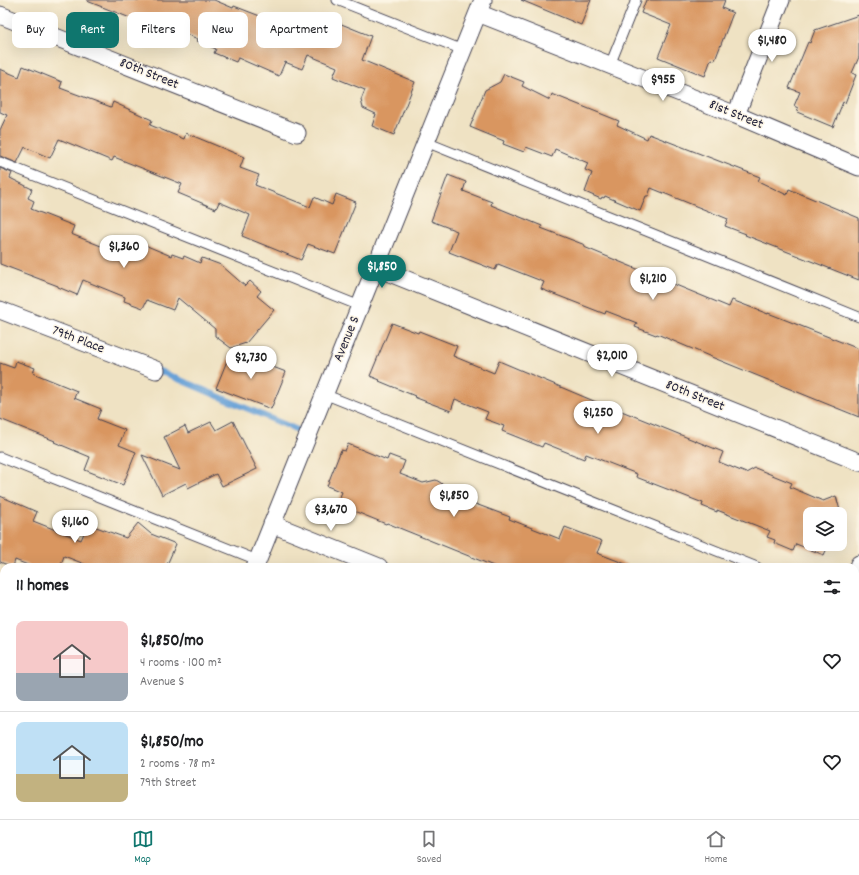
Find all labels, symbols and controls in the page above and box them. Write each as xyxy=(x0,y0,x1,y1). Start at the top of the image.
chip: Buy xyxy=(12,12,58,48)
chip: Rent xyxy=(66,12,119,48)
chip: Filters xyxy=(127,12,190,48)
chip: New xyxy=(198,12,248,48)
chip: Apartment xyxy=(256,12,342,48)
pin: $1,480 xyxy=(739,29,805,63)
text: $1,480 xyxy=(757,32,787,51)
street label: 80th Street xyxy=(116,53,182,95)
pin: $955 xyxy=(639,68,687,102)
text: $955 xyxy=(651,71,675,90)
street label: 81st Street xyxy=(706,95,766,135)
pin: $1,360 xyxy=(91,235,157,269)
text: $1,360 xyxy=(108,238,140,257)
pin: $1,850 xyxy=(349,255,415,289)
text: $1,850 xyxy=(367,258,397,277)
pin: $1,210 xyxy=(620,267,686,301)
text: $1,210 xyxy=(639,270,667,289)
street label: Avenue S xyxy=(329,313,365,365)
street label: 79th Place xyxy=(49,321,107,359)
pin: $2,010 xyxy=(579,344,645,378)
pin: $2,730 xyxy=(218,346,284,380)
text: $2,010 xyxy=(596,347,628,366)
text: $2,730 xyxy=(235,349,267,368)
street label: 80th Street xyxy=(662,375,728,417)
pin: $1,250 xyxy=(565,401,631,435)
text: $1,250 xyxy=(583,404,613,423)
pin: $1,850 xyxy=(421,484,487,518)
text: $1,850 xyxy=(439,487,469,506)
pin: $3,670 xyxy=(298,498,364,532)
text: $3,670 xyxy=(314,501,348,520)
map controls xyxy=(803,507,847,551)
button: layers xyxy=(803,507,847,551)
pin: $1,160 xyxy=(42,510,108,544)
text: $1,160 xyxy=(61,513,89,532)
text: 11 homes xyxy=(16,575,69,599)
icon: filters xyxy=(821,576,843,598)
text: $1,850/mo xyxy=(140,630,204,654)
icon: home xyxy=(48,637,96,685)
icon: heart xyxy=(821,650,843,672)
text: 4 rooms · 100 m² xyxy=(140,654,222,673)
text: Avenue S xyxy=(140,673,184,692)
text: $1,850/mo xyxy=(140,731,204,755)
icon: home xyxy=(48,738,96,786)
icon: heart xyxy=(821,751,843,773)
text: 2 rooms · 78 m² xyxy=(140,755,215,774)
text: 79th Street xyxy=(140,774,196,793)
tab: Map xyxy=(132,828,154,868)
tab: Saved xyxy=(417,828,441,868)
tab: Home xyxy=(704,828,727,868)

